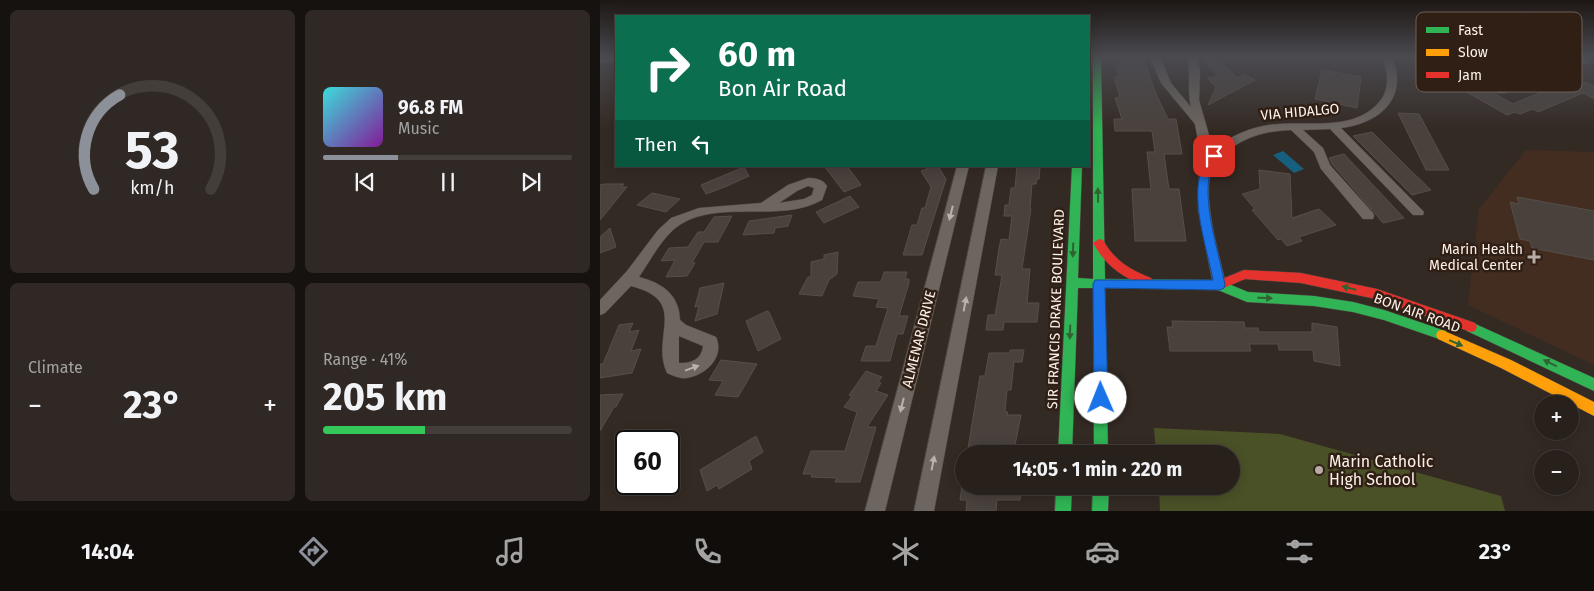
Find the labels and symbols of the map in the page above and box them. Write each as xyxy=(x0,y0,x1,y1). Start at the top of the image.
legend xyxy=(1416,12,1582,92)
text: Fast xyxy=(1458,22,1484,39)
text: Slow xyxy=(1458,44,1488,61)
text: Jam xyxy=(1458,67,1482,84)
street label: VIA HIDALGO xyxy=(1260,100,1340,124)
pin xyxy=(1193,135,1235,177)
one-way arrow xyxy=(1094,186,1102,202)
one-way arrow xyxy=(947,206,955,221)
street label: SIR FRANCIS DRAKE BOULEVARD xyxy=(1044,209,1068,409)
place label: Marin Health Medical Center xyxy=(1429,241,1524,274)
one-way arrow xyxy=(1068,242,1076,258)
marker: Marin Health Medical Center xyxy=(1527,250,1541,264)
one-way arrow xyxy=(1342,283,1357,291)
street label: ALMENAR DRIVE xyxy=(899,288,939,390)
street label: BON AIR ROAD xyxy=(1371,289,1463,337)
one-way arrow xyxy=(1258,294,1274,302)
one-way arrow xyxy=(961,296,969,311)
one-way arrow xyxy=(1065,324,1073,340)
one-way arrow xyxy=(1449,339,1463,347)
one-way arrow xyxy=(1543,359,1557,367)
one-way arrow xyxy=(685,364,700,372)
position arrow xyxy=(1074,371,1126,423)
one-way arrow xyxy=(898,397,906,412)
speed limit sign: 60 xyxy=(615,430,680,495)
place label: Marin Catholic High School xyxy=(1329,452,1434,489)
one-way arrow xyxy=(930,455,938,471)
marker: Marin Catholic High School xyxy=(1313,464,1325,476)

